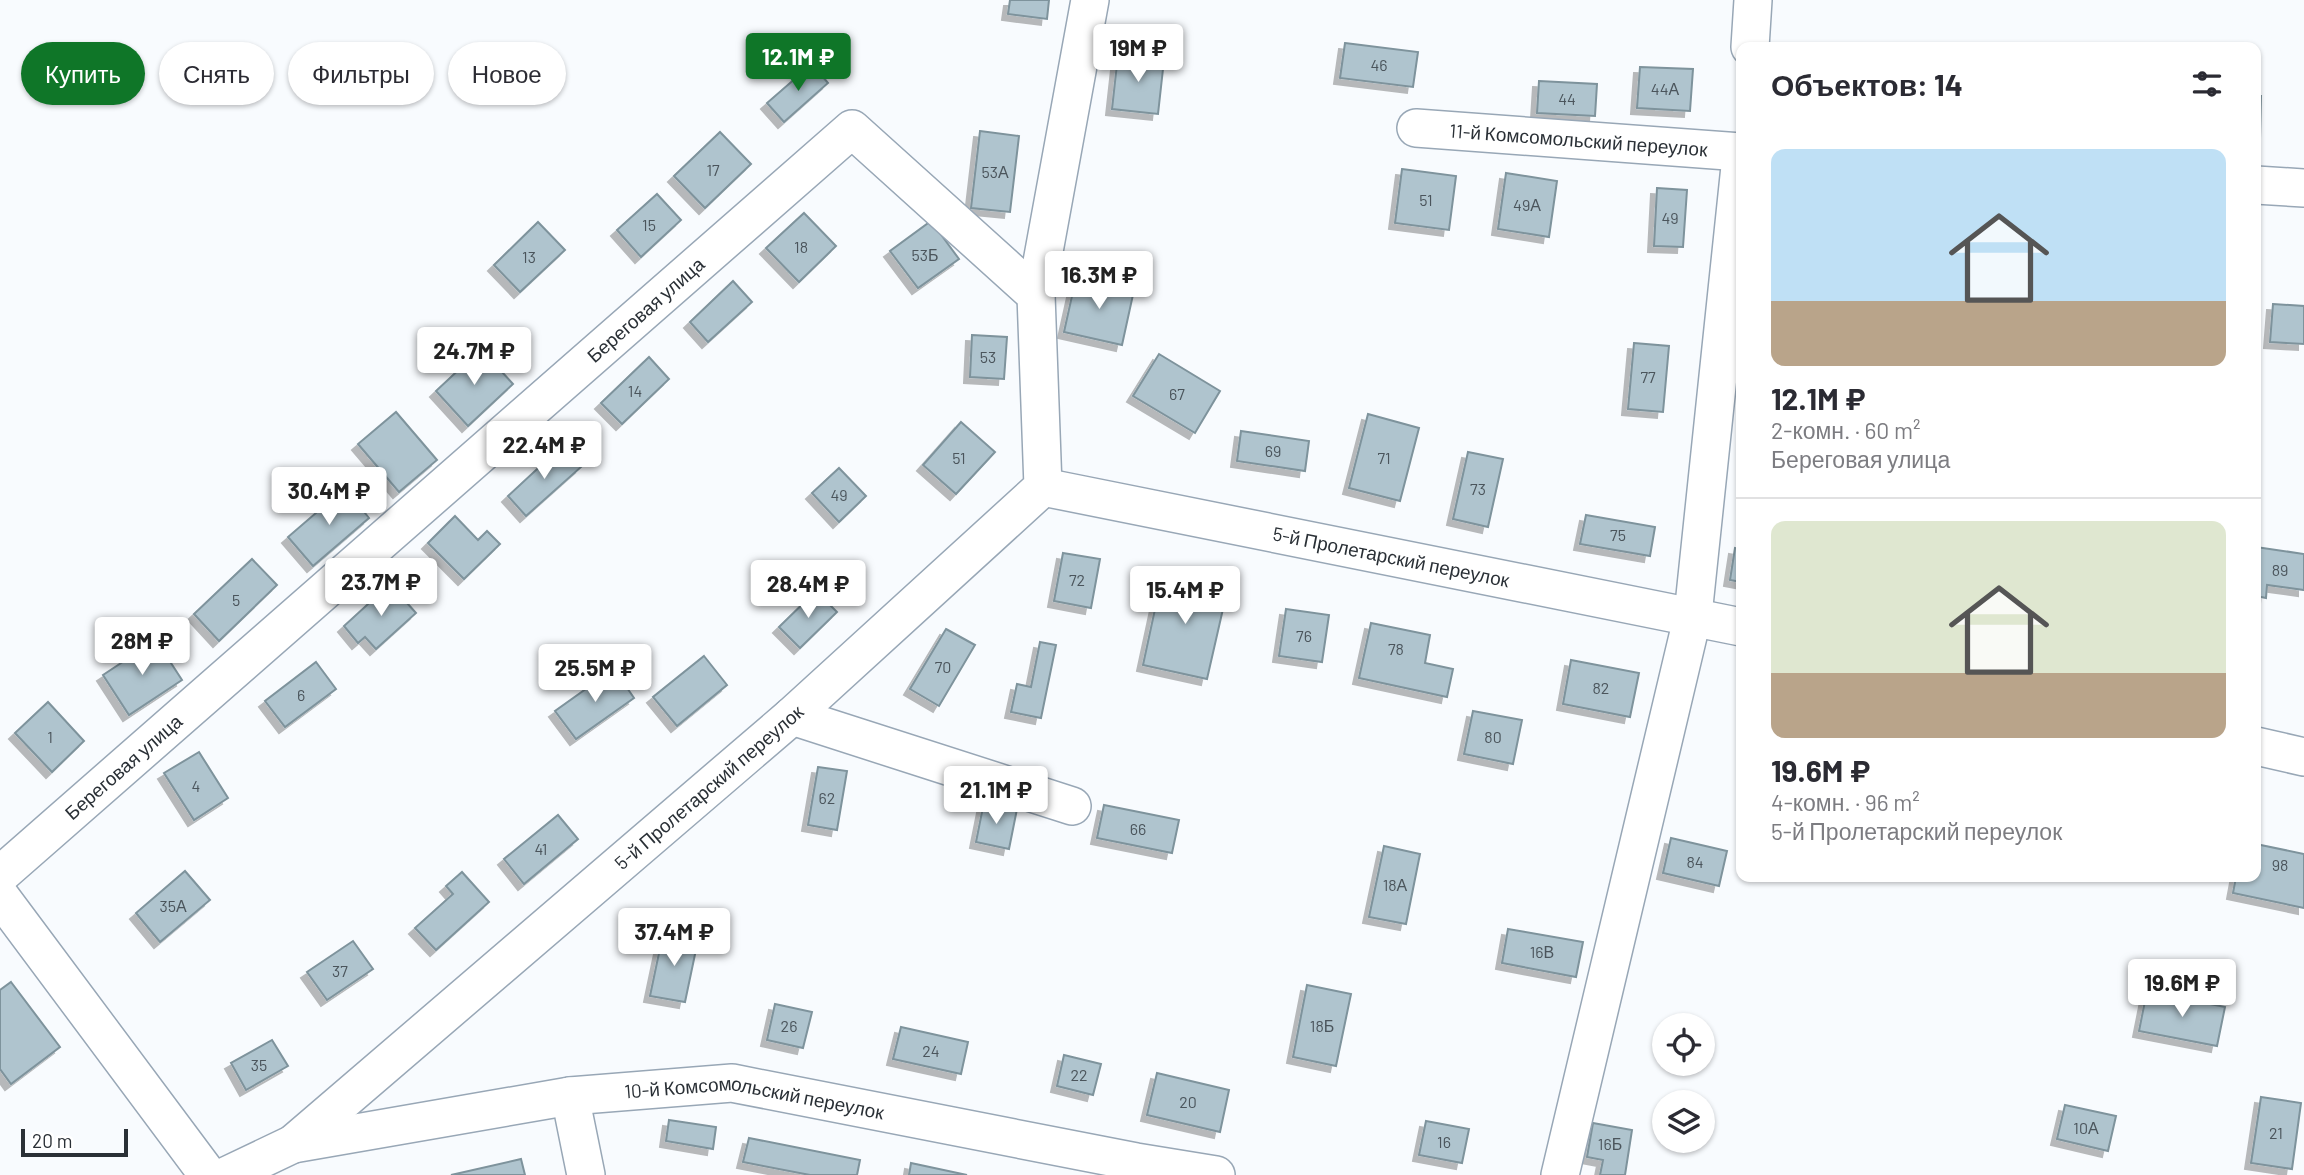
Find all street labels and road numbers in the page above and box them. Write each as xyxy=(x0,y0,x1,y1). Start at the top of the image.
street label: 11-й Комсомольский переулок xyxy=(1449,119,1709,161)
street label: Береговая улица xyxy=(582,252,709,367)
street label: 5-й Пролетарский переулок xyxy=(1271,521,1512,591)
street label: 5-й Пролетарский переулок xyxy=(610,699,808,874)
street label: Береговая улица xyxy=(60,709,187,824)
street label: 10-й Комсомольский переулок xyxy=(623,1071,887,1124)

